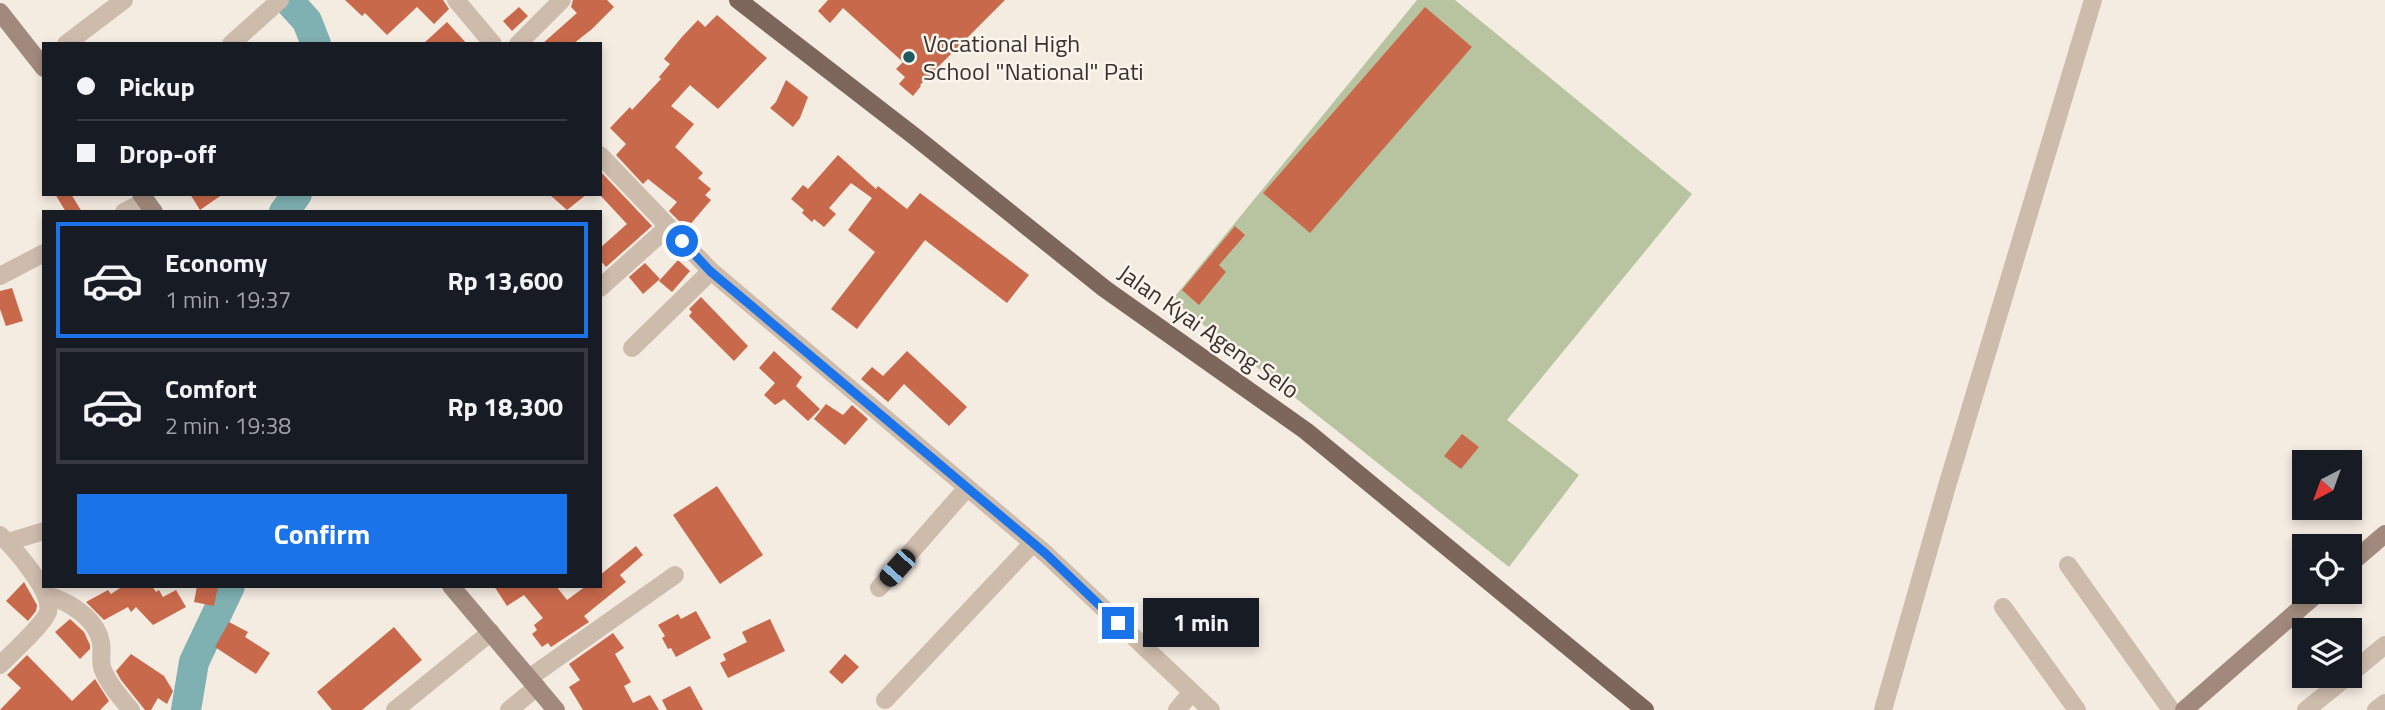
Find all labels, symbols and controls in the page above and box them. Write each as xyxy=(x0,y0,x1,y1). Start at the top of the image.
place label: Vocational High School "National" Pati xyxy=(923,25,1144,89)
marker: Vocational High School "National" Pati xyxy=(901,49,917,65)
text: Pickup xyxy=(119,67,195,106)
text: Drop-off xyxy=(119,134,216,173)
route start xyxy=(666,225,698,257)
text: Economy xyxy=(165,243,267,282)
icon: car xyxy=(81,249,144,312)
street label: Jalan Kyai Ageng Selo xyxy=(1111,255,1307,407)
text: Rp 13,600 xyxy=(447,261,563,300)
text: 1 min · 19:37 xyxy=(165,282,291,317)
text: Comfort xyxy=(165,369,257,408)
icon: car xyxy=(81,375,144,438)
text: Rp 18,300 xyxy=(447,387,563,426)
text: 2 min · 19:38 xyxy=(165,408,291,443)
north arrow xyxy=(2292,450,2362,520)
map controls xyxy=(2292,450,2362,688)
button: Confirm xyxy=(77,494,567,574)
button: locate xyxy=(2292,534,2362,604)
car xyxy=(876,545,919,591)
callout: 1 min xyxy=(1142,598,1258,648)
text: 1 min xyxy=(1173,605,1229,640)
route end xyxy=(1102,607,1134,639)
button: layers xyxy=(2292,618,2362,688)

